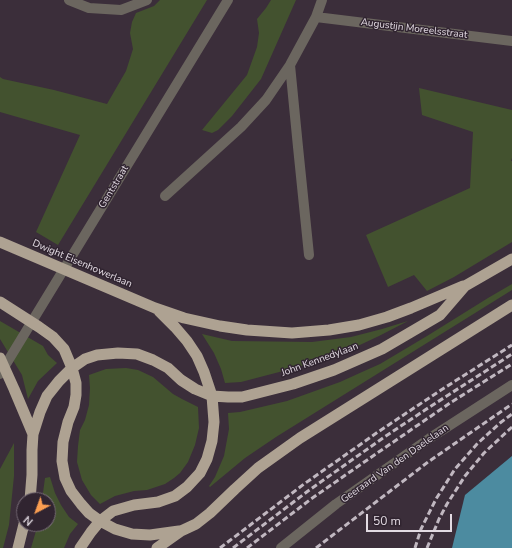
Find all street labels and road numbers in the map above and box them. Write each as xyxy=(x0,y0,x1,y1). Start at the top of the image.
street label: Augustijn Moreelsstraat xyxy=(360,16,468,42)
street label: Gentstraat xyxy=(97,163,131,211)
street label: Dwight Eisenhowerlaan xyxy=(30,238,134,290)
street label: John Kennedylaan xyxy=(280,340,360,380)
street label: Geeraard Van den Daelelaan xyxy=(339,422,451,506)

